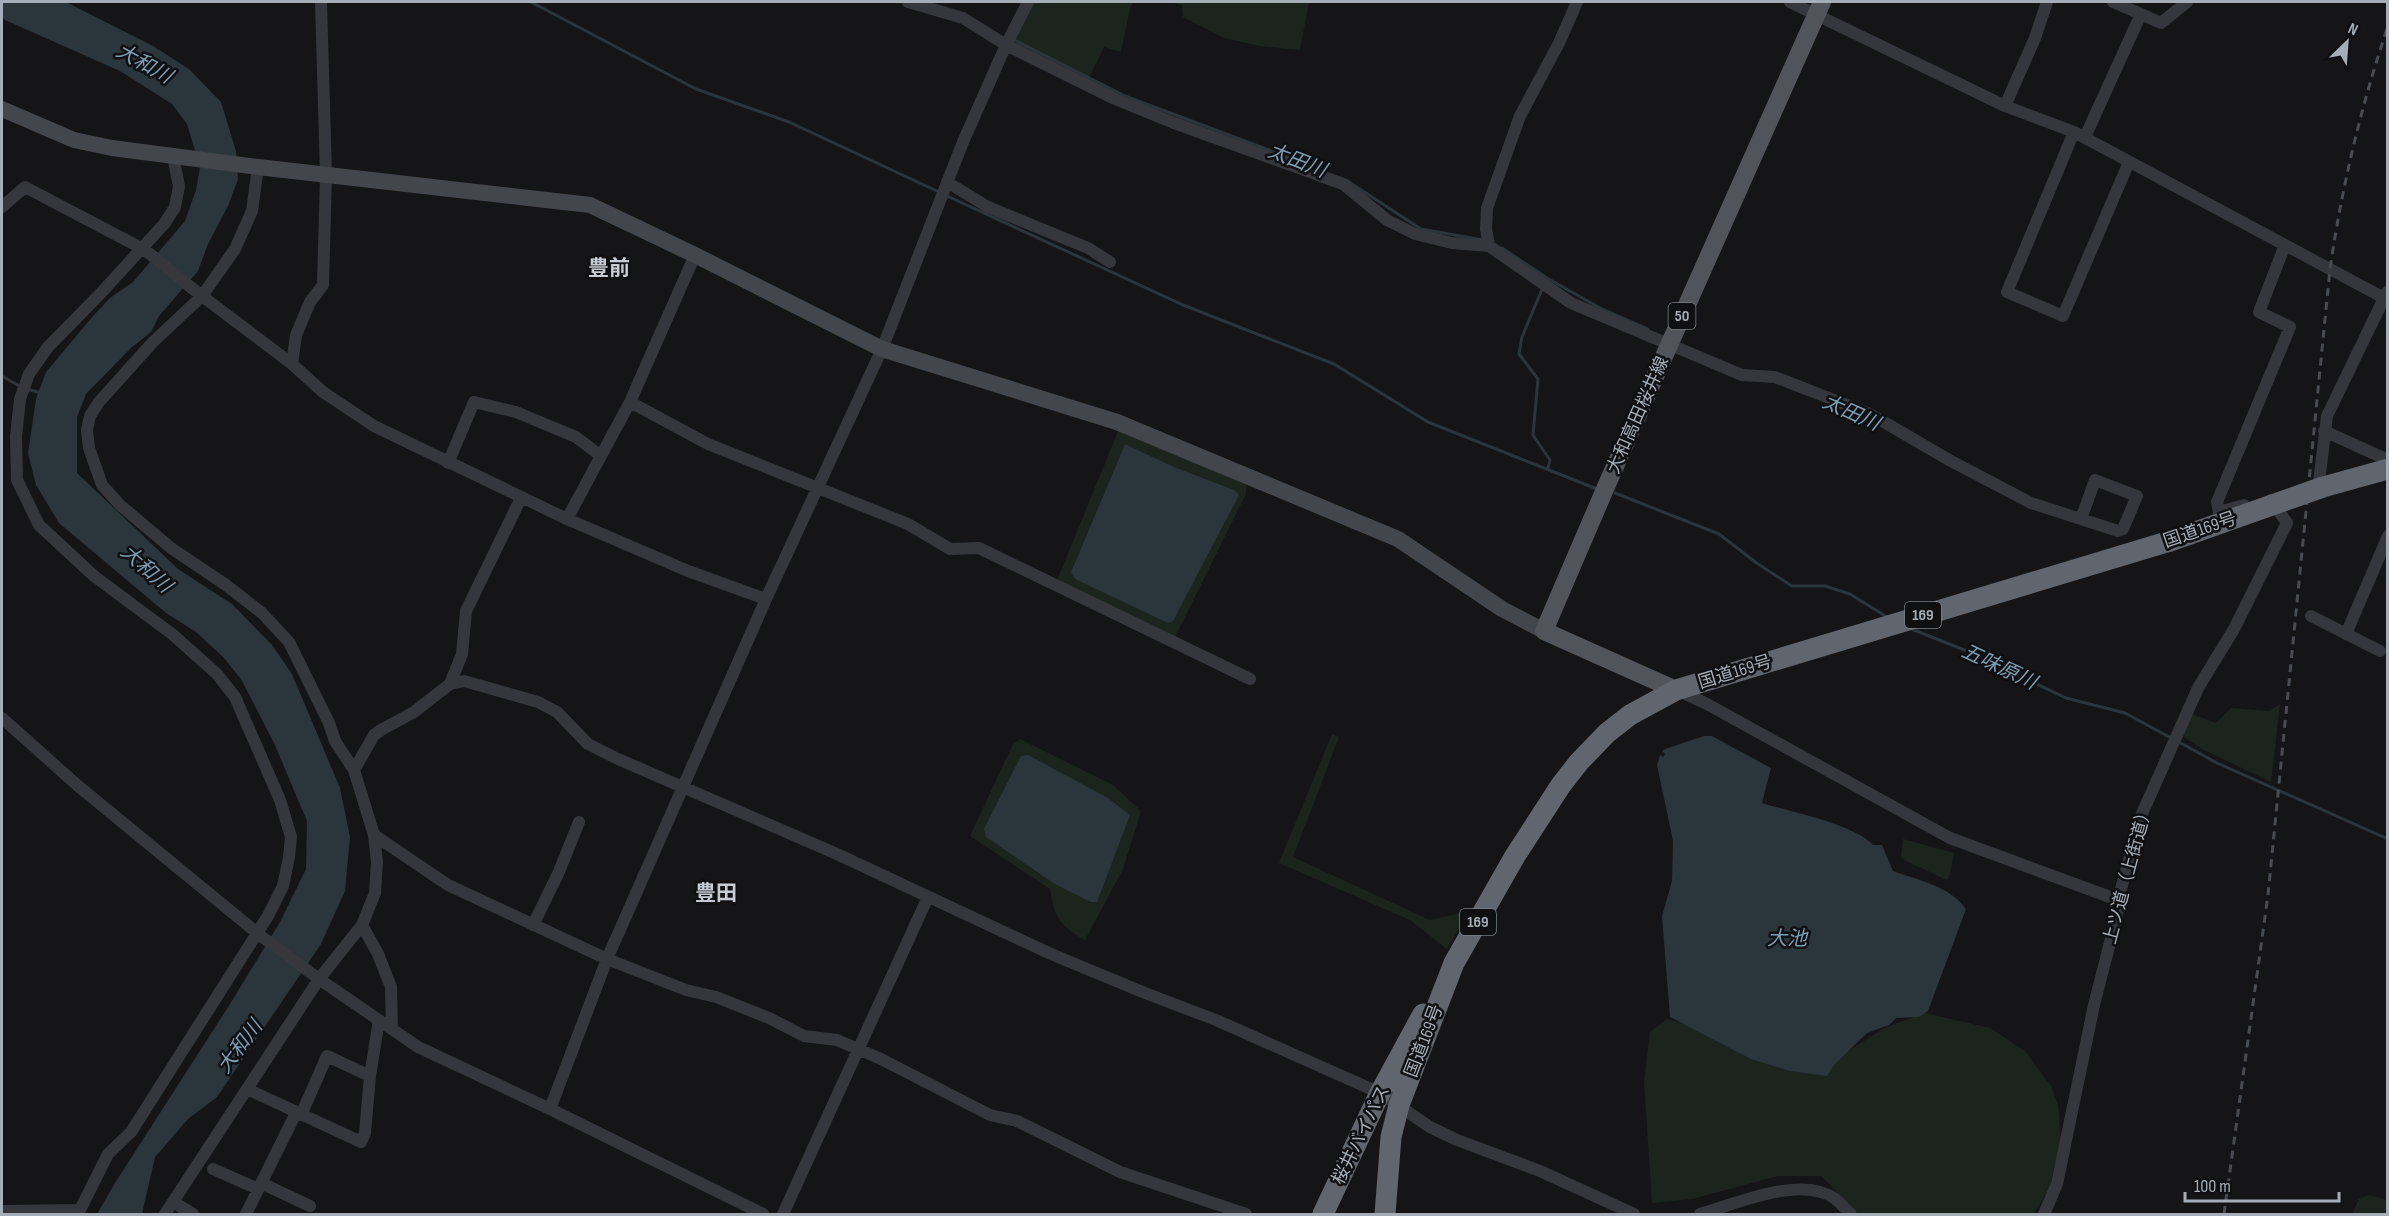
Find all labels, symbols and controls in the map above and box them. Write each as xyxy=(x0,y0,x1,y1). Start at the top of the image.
north arrow xyxy=(2317,12,2377,72)
text: N xyxy=(2345,19,2361,40)
water label: 大和川 xyxy=(112,39,178,90)
water label: 太田川 xyxy=(1265,139,1331,184)
district label: 豊前 xyxy=(588,256,630,281)
road number: 50 xyxy=(1668,303,1696,329)
street label: 大和高田桜井線 xyxy=(1603,353,1673,477)
water label: 太田川 xyxy=(1819,390,1885,437)
street label: 国道169号 xyxy=(2161,508,2239,552)
water label: 大和川 xyxy=(116,540,178,599)
road number: 169 xyxy=(1905,602,1941,628)
water label: 五味原川 xyxy=(1958,639,2042,696)
street label: 国道169号 xyxy=(1696,651,1774,693)
street label: 上ツ道（上街道） xyxy=(2099,802,2157,946)
district label: 豊田 xyxy=(695,881,737,906)
road number: 169 xyxy=(1460,909,1496,935)
water label: 大池 xyxy=(1767,927,1809,951)
street label: 国道169号 xyxy=(1401,1002,1447,1080)
water label: 大和川 xyxy=(212,1014,269,1078)
street label: 桜井バイパス xyxy=(1328,1082,1394,1188)
scale bar xyxy=(2185,1165,2340,1203)
text: 100 m xyxy=(2194,1176,2231,1197)

